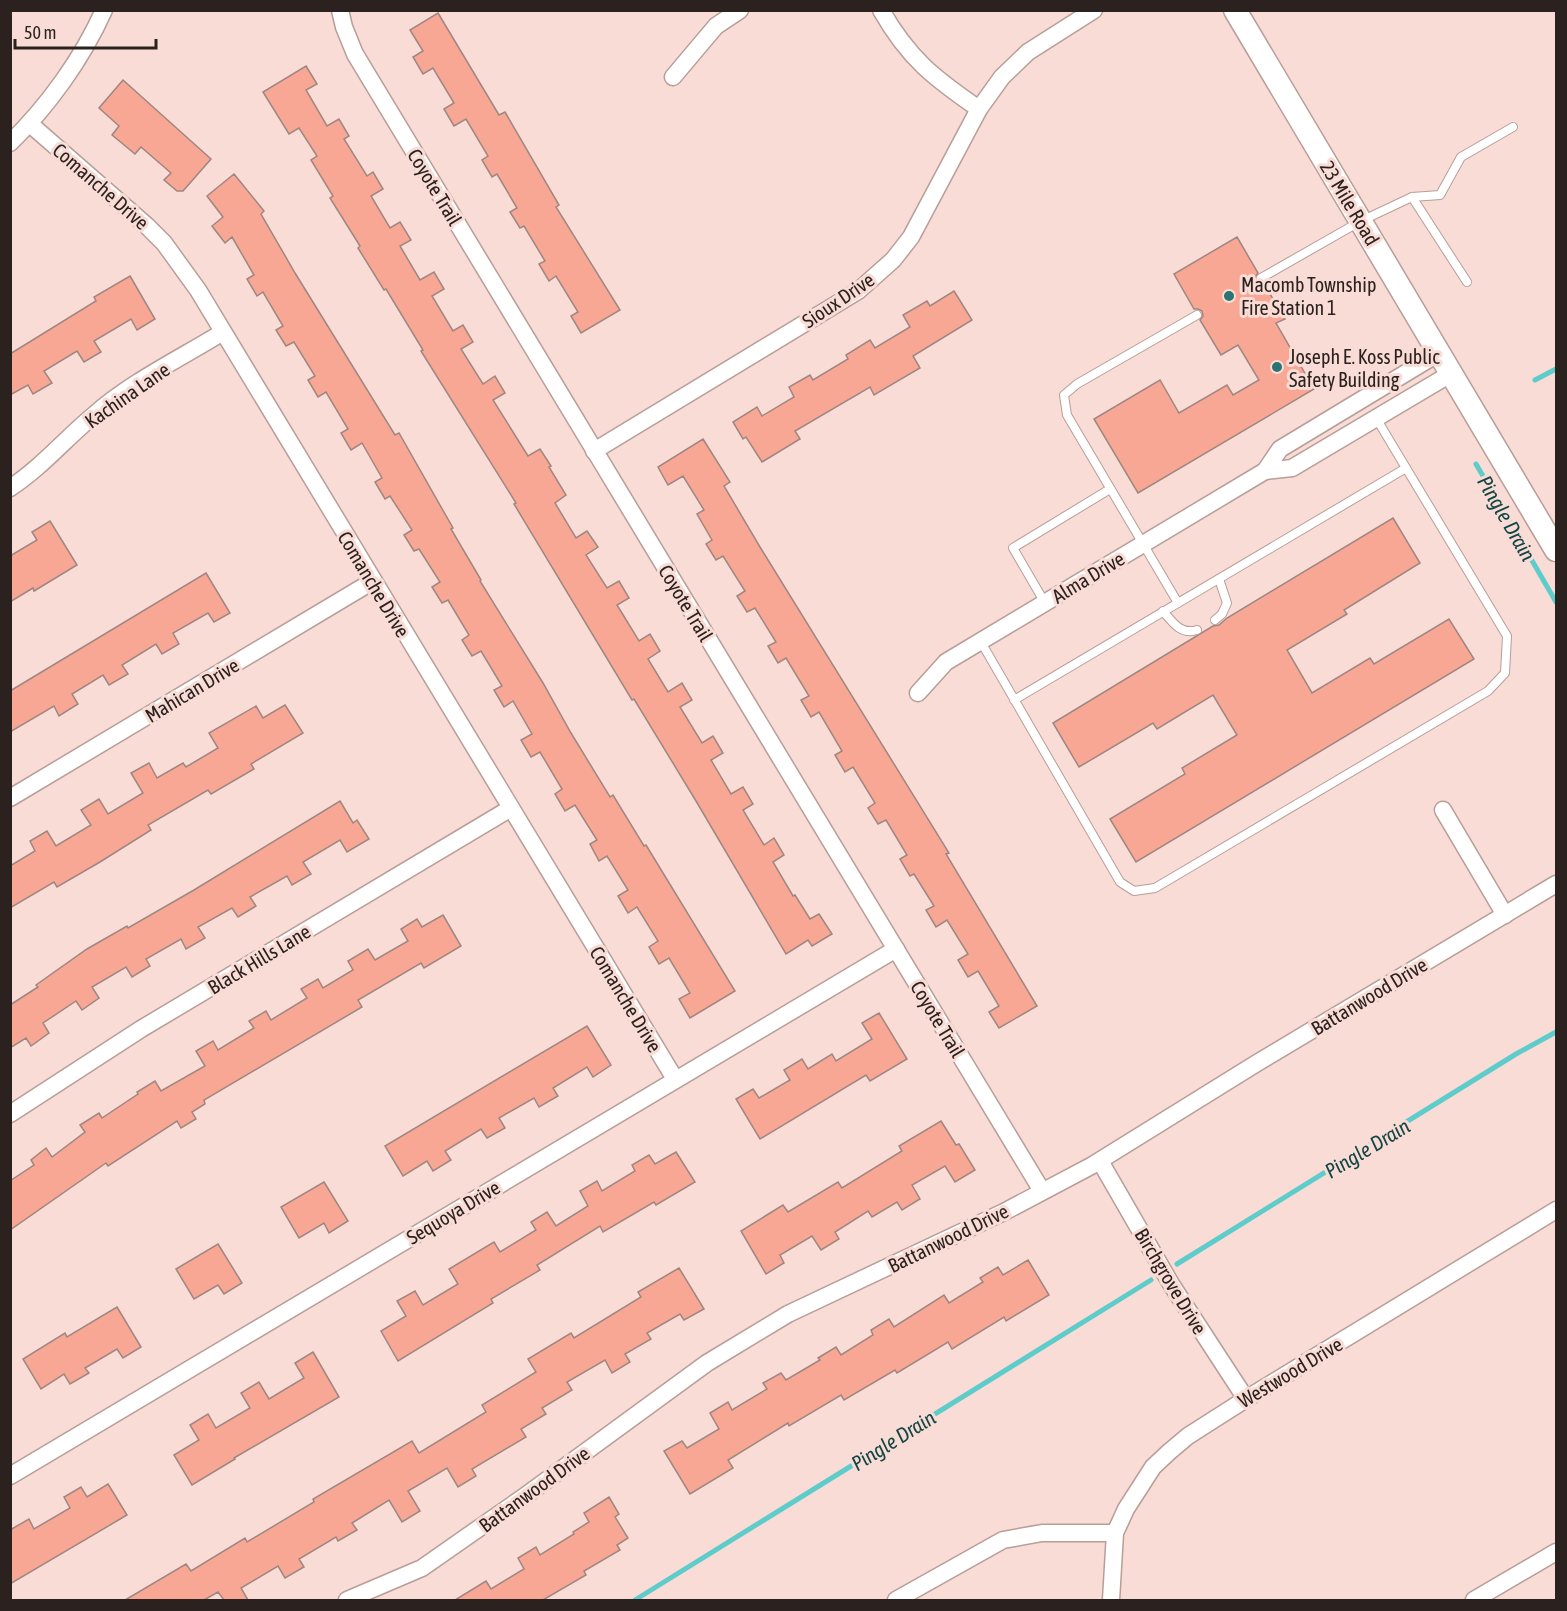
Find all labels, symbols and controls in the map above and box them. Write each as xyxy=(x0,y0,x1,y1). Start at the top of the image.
scale bar xyxy=(15,12,156,50)
text: 50 m xyxy=(24,22,56,43)
street label: Comanche Drive xyxy=(48,138,154,234)
street label: Coyote Trail xyxy=(403,145,467,230)
street label: 23 Mile Road xyxy=(1316,157,1384,249)
street label: Sioux Drive xyxy=(798,268,878,332)
place label: Macomb Township Fire Station 1 xyxy=(1241,273,1376,319)
marker: Macomb Township Fire Station 1 xyxy=(1222,289,1236,303)
place label: Joseph E. Koss Public Safety Building xyxy=(1289,345,1440,391)
street label: Kachina Lane xyxy=(80,357,174,433)
marker: Joseph E. Koss Public Safety Building xyxy=(1270,360,1284,374)
water label: Pingle Drain xyxy=(1473,471,1541,565)
street label: Comanche Drive xyxy=(333,527,415,641)
street label: Alma Drive xyxy=(1048,546,1128,608)
street label: Coyote Trail xyxy=(654,561,718,646)
street label: Mahican Drive xyxy=(141,653,243,727)
street label: Black Hills Lane xyxy=(204,919,314,999)
street label: Comanche Drive xyxy=(585,942,667,1056)
street label: Battanwood Drive xyxy=(1307,952,1431,1040)
street label: Coyote Trail xyxy=(906,977,970,1062)
water label: Pingle Drain xyxy=(1320,1113,1414,1183)
street label: Sequoya Drive xyxy=(402,1175,504,1249)
street label: Battanwood Drive xyxy=(884,1199,1012,1277)
street label: Birchgrove Drive xyxy=(1130,1224,1212,1338)
street label: Westwood Drive xyxy=(1234,1332,1346,1412)
water label: Pingle Drain xyxy=(847,1405,939,1475)
street label: Battanwood Drive xyxy=(474,1441,594,1537)

